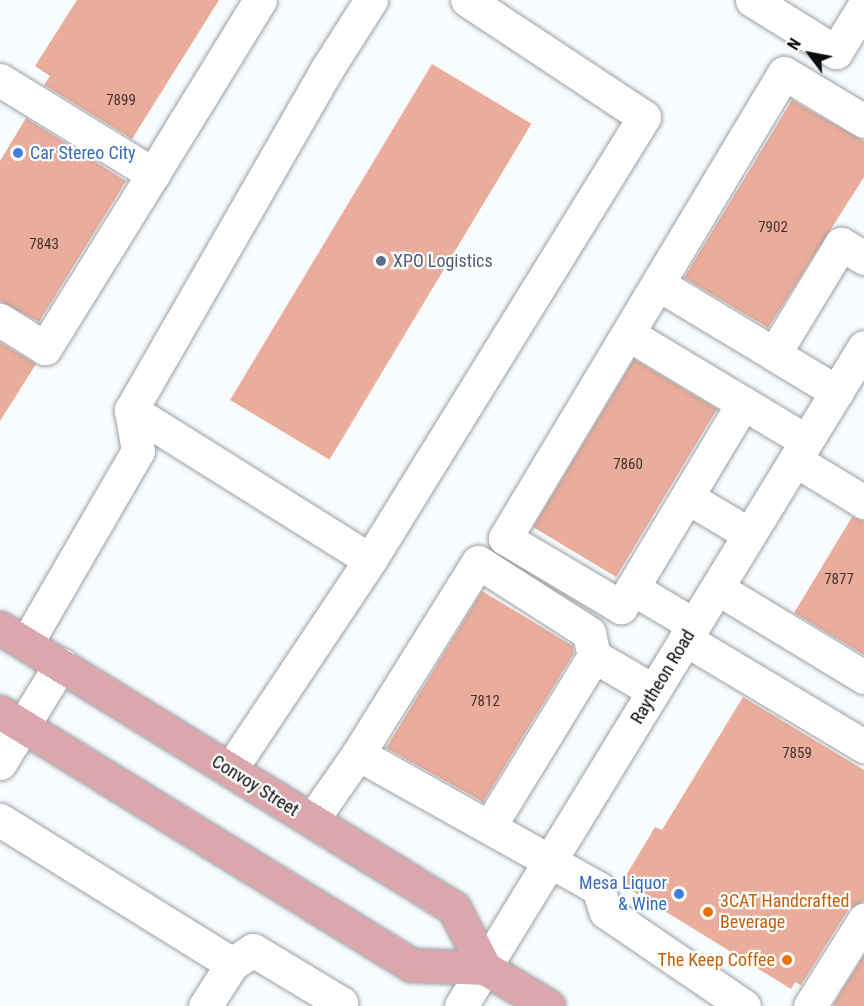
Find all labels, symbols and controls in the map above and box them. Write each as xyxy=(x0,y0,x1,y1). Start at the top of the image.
north arrow xyxy=(780,24,840,84)
text: N xyxy=(784,35,805,53)
house number: 7899 xyxy=(106,92,136,110)
place label: Car Stereo City xyxy=(30,142,136,164)
marker: Car Stereo City xyxy=(11,146,25,160)
house number: 7902 xyxy=(758,219,788,237)
house number: 7843 xyxy=(29,236,59,254)
place label: XPO Logistics xyxy=(393,250,493,272)
marker: XPO Logistics xyxy=(374,254,388,268)
house number: 7860 xyxy=(613,456,643,474)
house number: 7877 xyxy=(824,571,854,589)
street label: Raytheon Road xyxy=(626,626,700,728)
house number: 7812 xyxy=(470,693,500,711)
house number: 7859 xyxy=(782,745,812,763)
street label: Convoy Street xyxy=(208,751,302,821)
place label: Mesa Liquor & Wine xyxy=(579,873,667,916)
marker: Mesa Liquor & Wine xyxy=(672,887,686,901)
place label: 3CAT Handcrafted Beverage xyxy=(720,891,850,934)
marker: 3CAT Handcrafted Beverage xyxy=(701,905,715,919)
place label: The Keep Coffee xyxy=(658,949,775,971)
marker: The Keep Coffee xyxy=(780,953,794,967)

